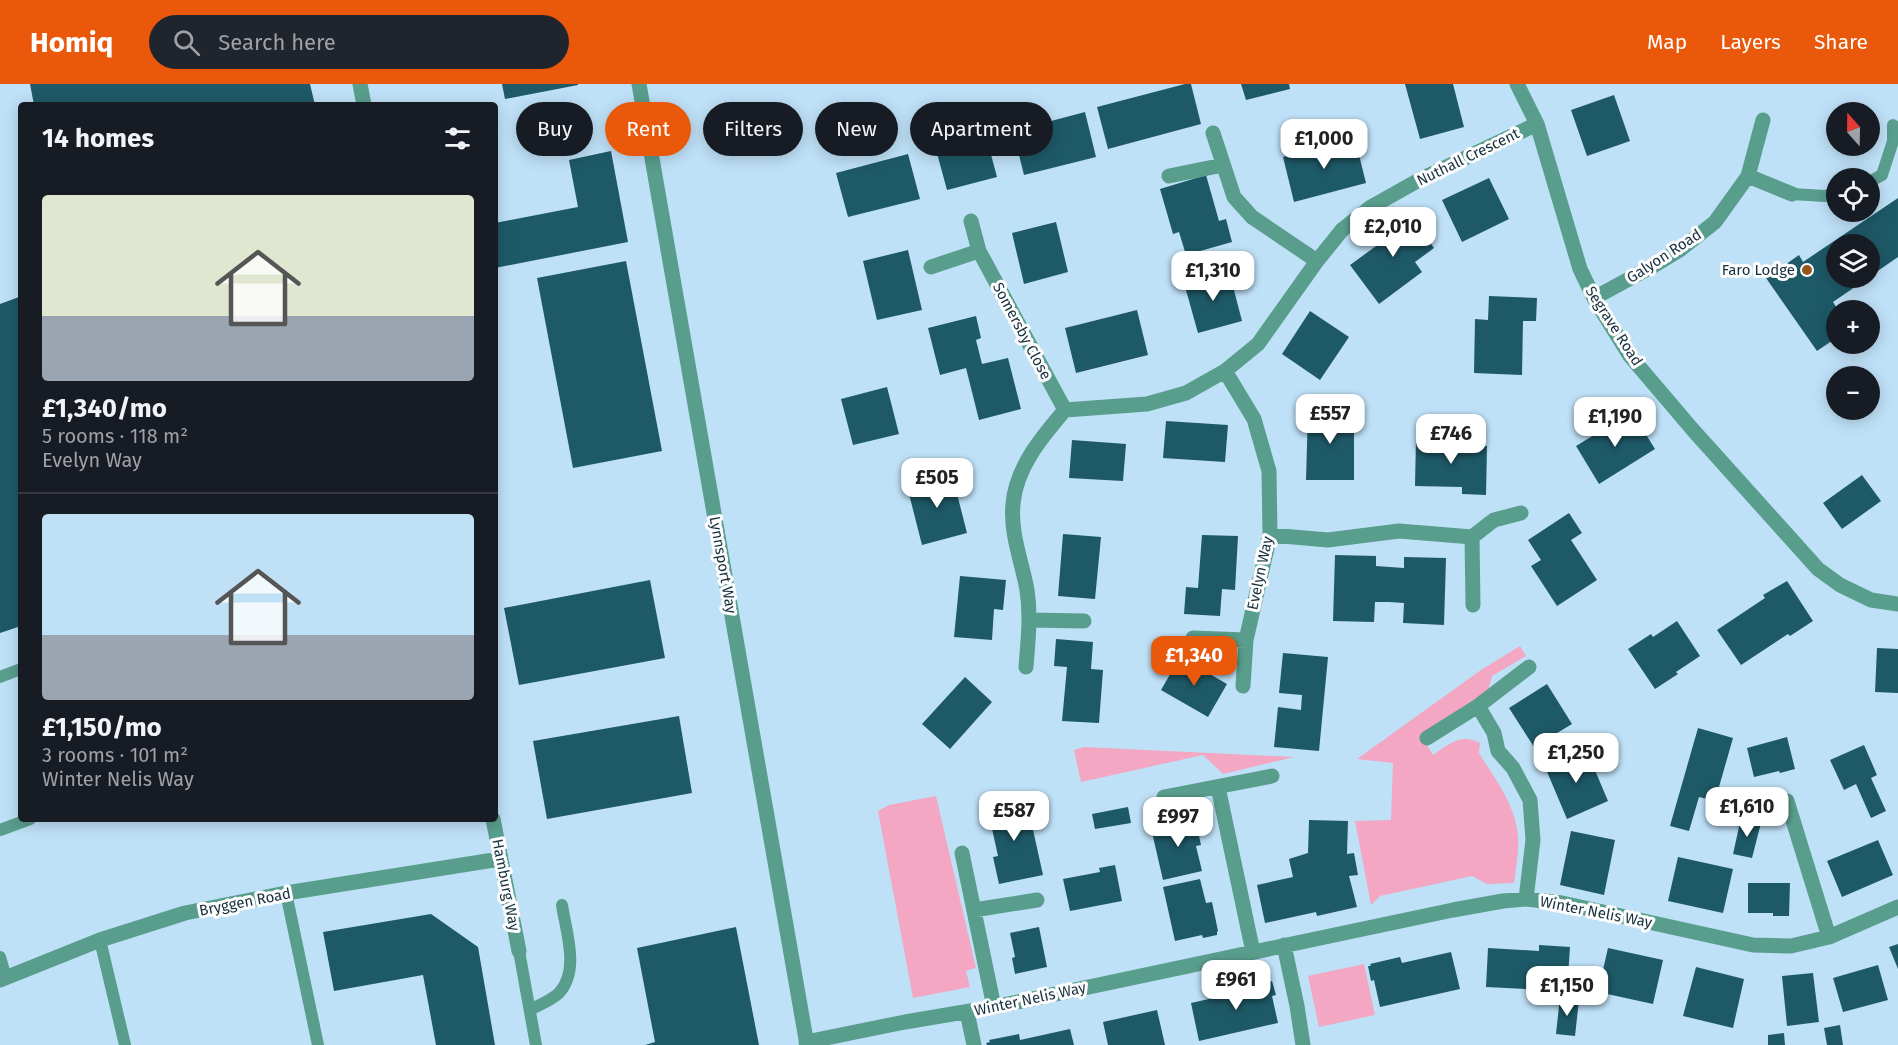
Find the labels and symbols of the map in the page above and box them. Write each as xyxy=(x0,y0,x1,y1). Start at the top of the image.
north arrow xyxy=(1826,102,1880,156)
pin: £1,000 xyxy=(1275,119,1373,170)
street label: Nuthall Crescent xyxy=(1414,124,1523,190)
pin: £2,010 xyxy=(1344,207,1442,258)
street label: Galyon Road xyxy=(1623,225,1705,287)
pin: £1,310 xyxy=(1164,251,1262,302)
place label: Faro Lodge xyxy=(1722,261,1795,279)
marker: Faro Lodge xyxy=(1800,263,1814,277)
street label: Somersby Close xyxy=(989,279,1055,383)
street label: Segrave Road xyxy=(1582,283,1646,369)
pin: £557 xyxy=(1294,394,1366,445)
pin: £1,190 xyxy=(1566,397,1664,448)
pin: £746 xyxy=(1415,414,1487,465)
pin: £505 xyxy=(901,458,973,509)
street label: Lynnsport Way xyxy=(706,515,741,616)
street label: Evelyn Way xyxy=(1243,534,1277,611)
pin: £1,340 xyxy=(1145,636,1243,687)
pin: £1,250 xyxy=(1527,733,1625,784)
pin: £1,610 xyxy=(1698,787,1796,838)
pin: £587 xyxy=(978,791,1050,842)
pin: £997 xyxy=(1142,797,1214,848)
street label: Hamburg Way xyxy=(488,837,524,933)
street label: Bryggen Road xyxy=(198,884,292,920)
street label: Winter Nelis Way xyxy=(1538,892,1654,932)
pin: £961 xyxy=(1200,960,1272,1011)
pin: £1,150 xyxy=(1518,966,1616,1017)
street label: Winter Nelis Way xyxy=(972,978,1088,1020)

